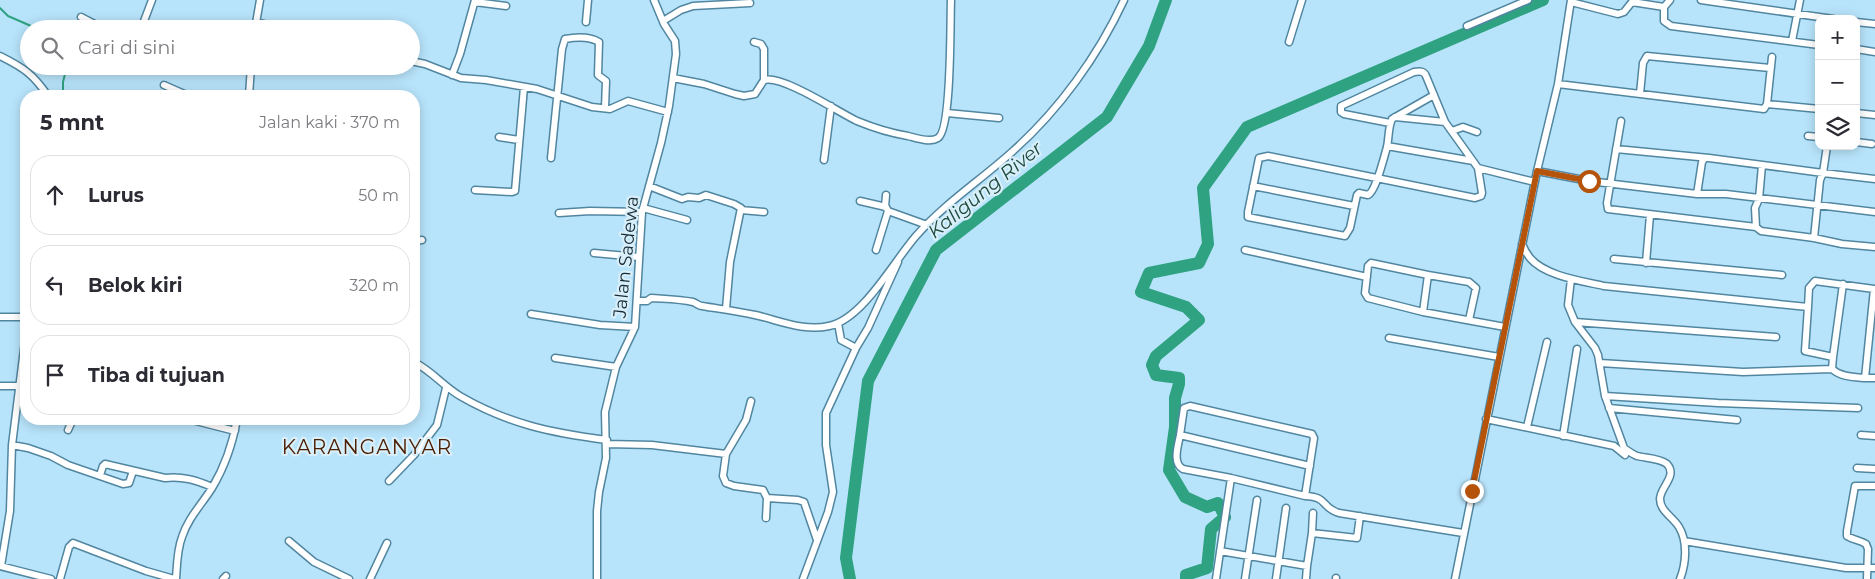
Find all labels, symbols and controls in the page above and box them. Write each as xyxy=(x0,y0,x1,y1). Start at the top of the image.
map controls xyxy=(1815,15,1860,150)
button: + xyxy=(1815,15,1860,60)
search box xyxy=(20,20,420,75)
icon: search xyxy=(38,34,66,62)
text: Cari di sini xyxy=(78,36,175,59)
button: − xyxy=(1815,60,1860,105)
button: layers xyxy=(1815,105,1860,150)
text: 5 mnt xyxy=(40,110,104,135)
text: Jalan kaki · 370 m xyxy=(259,113,400,132)
water label: Kaligung River xyxy=(923,137,1047,243)
route start xyxy=(1578,170,1601,193)
icon: ahead xyxy=(41,181,69,209)
text: Lurus xyxy=(88,184,144,207)
text: 50 m xyxy=(358,186,399,205)
street label: Jalan Sadewa xyxy=(609,195,643,320)
icon: left xyxy=(41,271,69,299)
text: Belok kiri xyxy=(88,274,183,297)
text: 320 m xyxy=(349,276,399,295)
icon: arrive xyxy=(41,361,69,389)
text: Tiba di tujuan xyxy=(88,364,225,387)
district label: KARANGANYAR xyxy=(282,435,452,459)
route end xyxy=(1461,480,1484,503)

